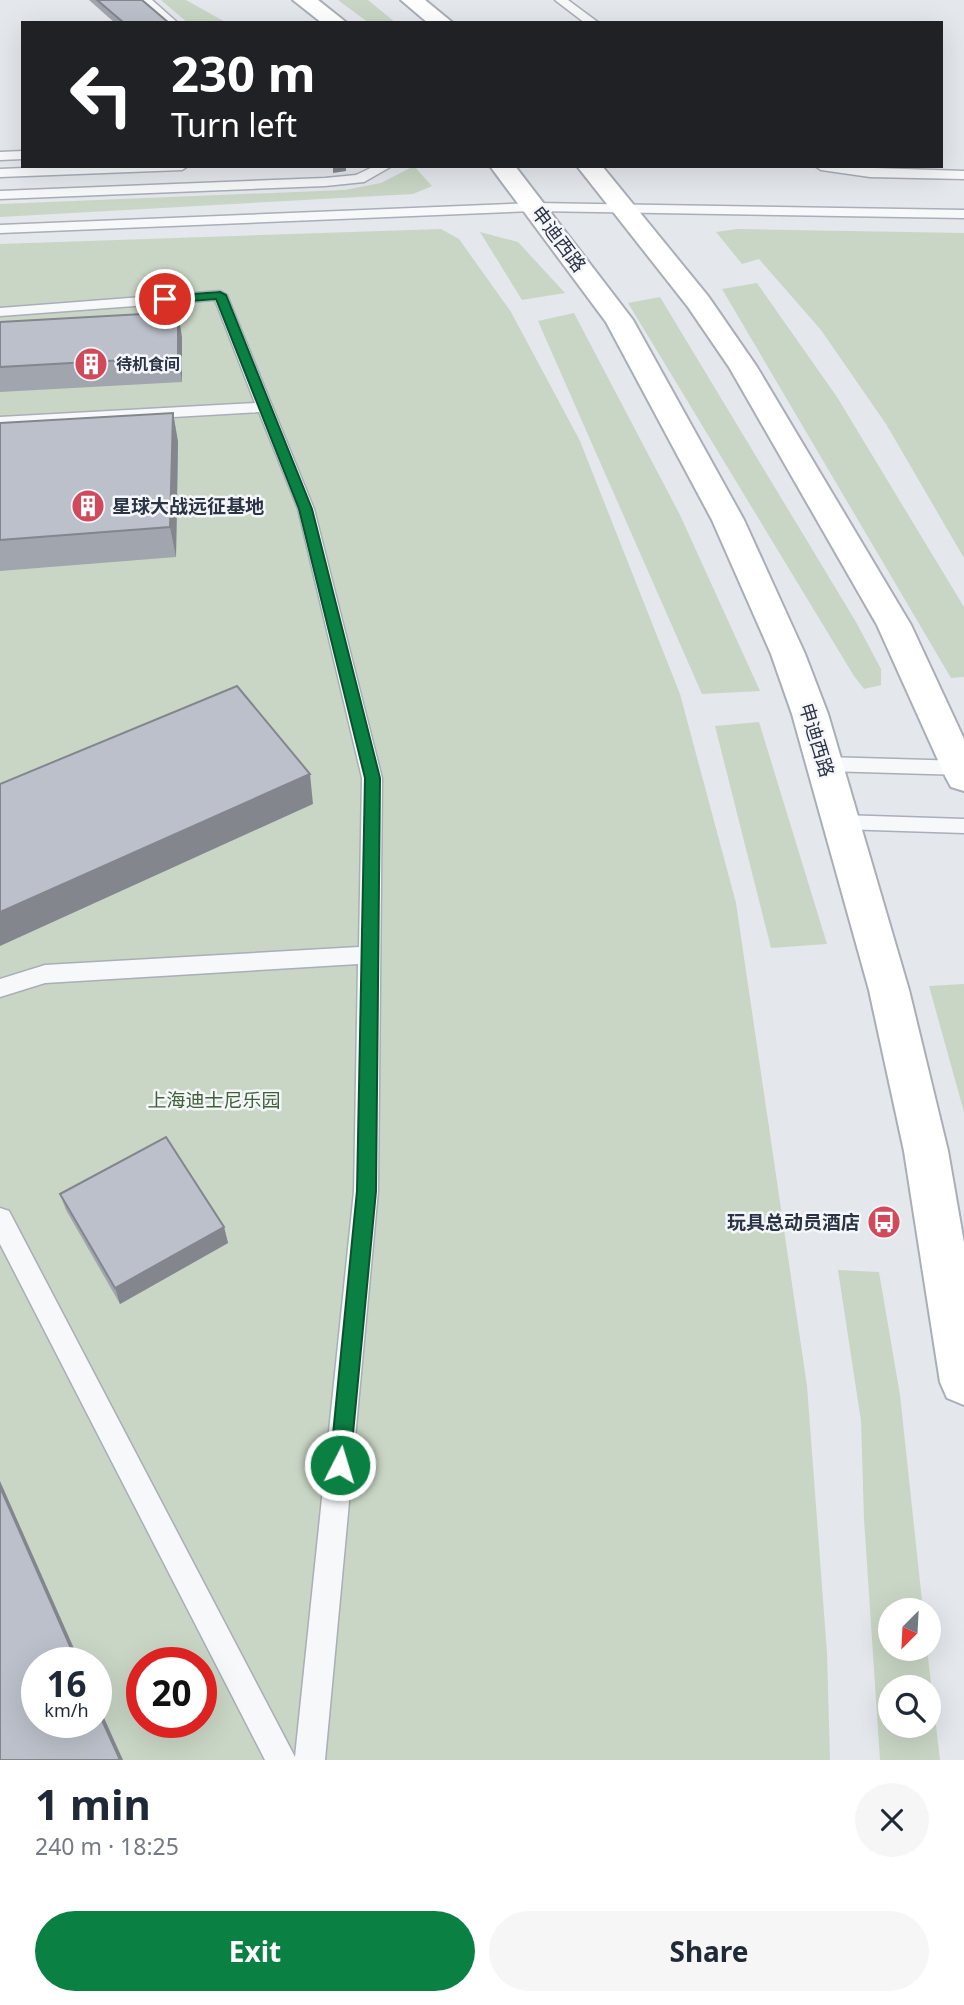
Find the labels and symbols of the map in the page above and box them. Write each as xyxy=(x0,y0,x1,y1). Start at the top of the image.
street label: 申迪西路 xyxy=(526,201,592,277)
pin xyxy=(135,269,195,329)
building icon: 待机食间 xyxy=(72,345,110,383)
place label: 待机食间 xyxy=(116,353,180,375)
building icon: 星球大战远征基地 xyxy=(69,487,107,525)
place label: 星球大战远征基地 xyxy=(112,493,264,519)
street label: 申迪西路 xyxy=(793,700,841,780)
park label: 上海迪士尼乐园 xyxy=(147,1087,281,1113)
bus stop icon: 玩具总动员酒店 xyxy=(865,1203,903,1241)
place label: 玩具总动员酒店 xyxy=(727,1209,860,1235)
position arrow xyxy=(303,1428,377,1502)
north arrow xyxy=(878,1598,942,1661)
speed limit sign: 20 xyxy=(126,1647,217,1738)

